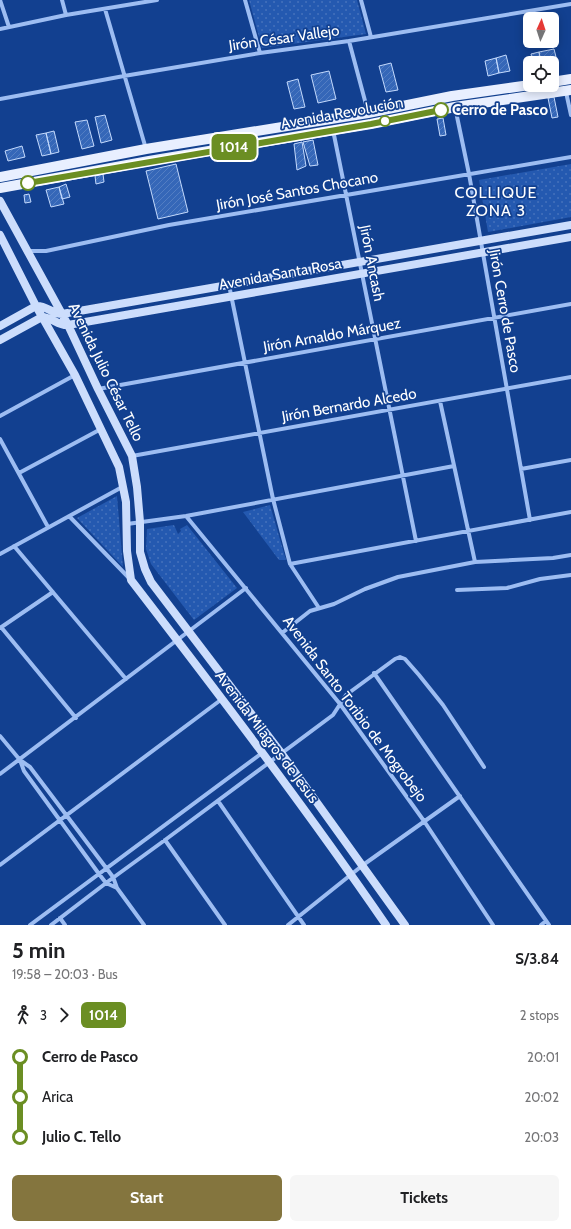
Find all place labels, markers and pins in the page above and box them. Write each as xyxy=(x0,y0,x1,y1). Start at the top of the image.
place label: Cerro de Pasco xyxy=(452,101,548,119)
marker: Cerro de Pasco xyxy=(433,102,449,118)
unlabelled marker xyxy=(379,115,391,127)
unlabelled marker xyxy=(20,175,36,191)

